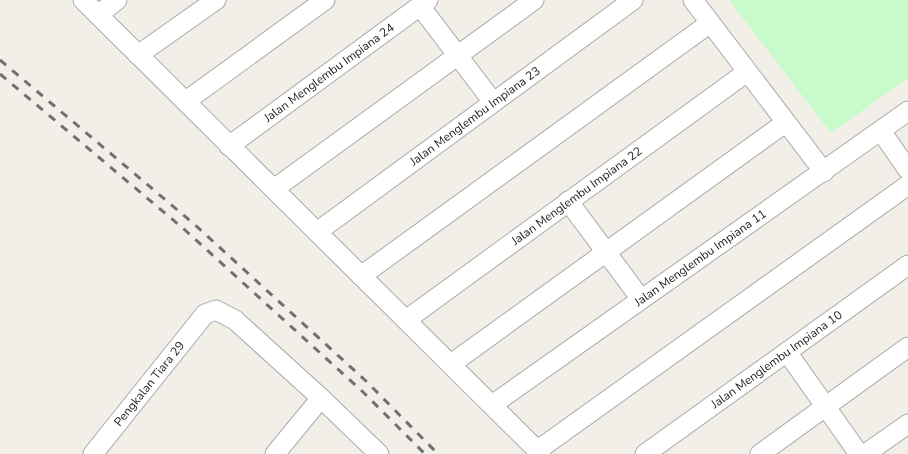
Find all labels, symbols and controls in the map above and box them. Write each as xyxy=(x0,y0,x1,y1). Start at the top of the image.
street label: Jalan Menglembu Impiana 24 xyxy=(260,19,397,126)
street label: Jalan Menglembu Impiana 23 xyxy=(406,63,543,170)
street label: Jalan Menglembu Impiana 22 xyxy=(507,143,645,249)
street label: Jalan Menglembu Impiana 11 xyxy=(630,206,769,311)
street label: Jalan Menglembu Impiana 10 xyxy=(707,307,845,413)
street label: Pengkalan Tiara 29 xyxy=(110,338,188,429)

